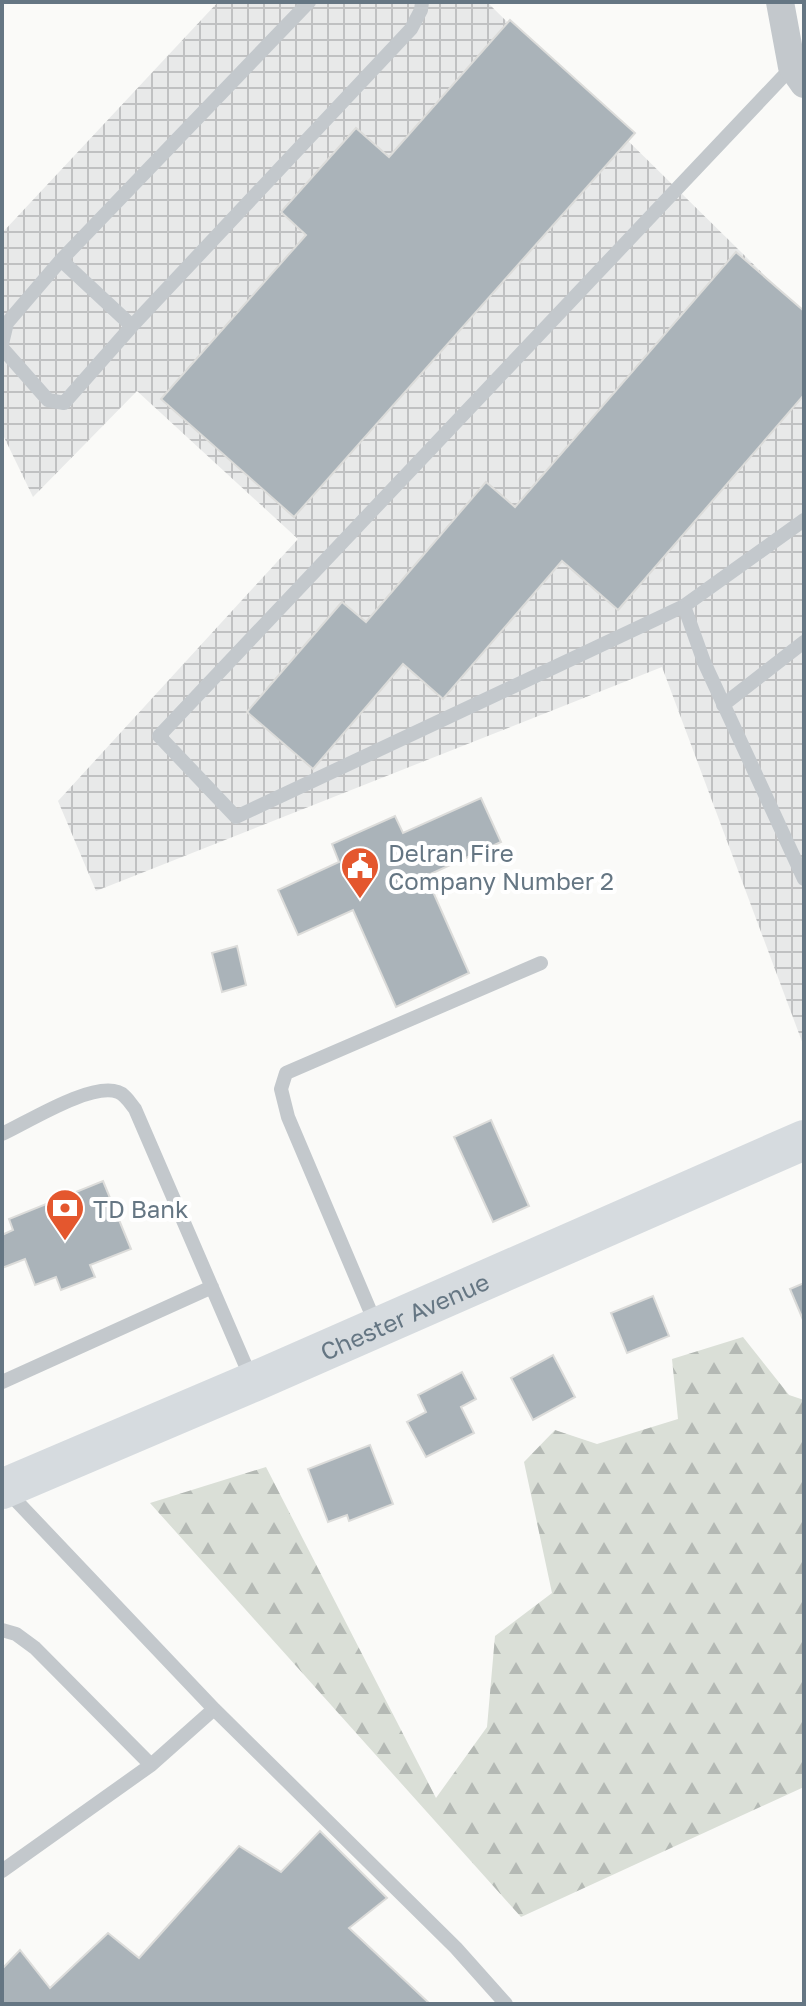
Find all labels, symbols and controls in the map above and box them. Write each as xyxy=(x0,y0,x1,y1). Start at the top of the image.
place label: Delran Fire Company Number 2 xyxy=(388,838,614,895)
public building icon: Delran Fire Company Number 2 xyxy=(339,845,381,900)
bank icon: TD Bank xyxy=(44,1187,86,1242)
place label: TD Bank xyxy=(93,1194,189,1223)
street label: Chester Avenue xyxy=(315,1266,493,1365)

